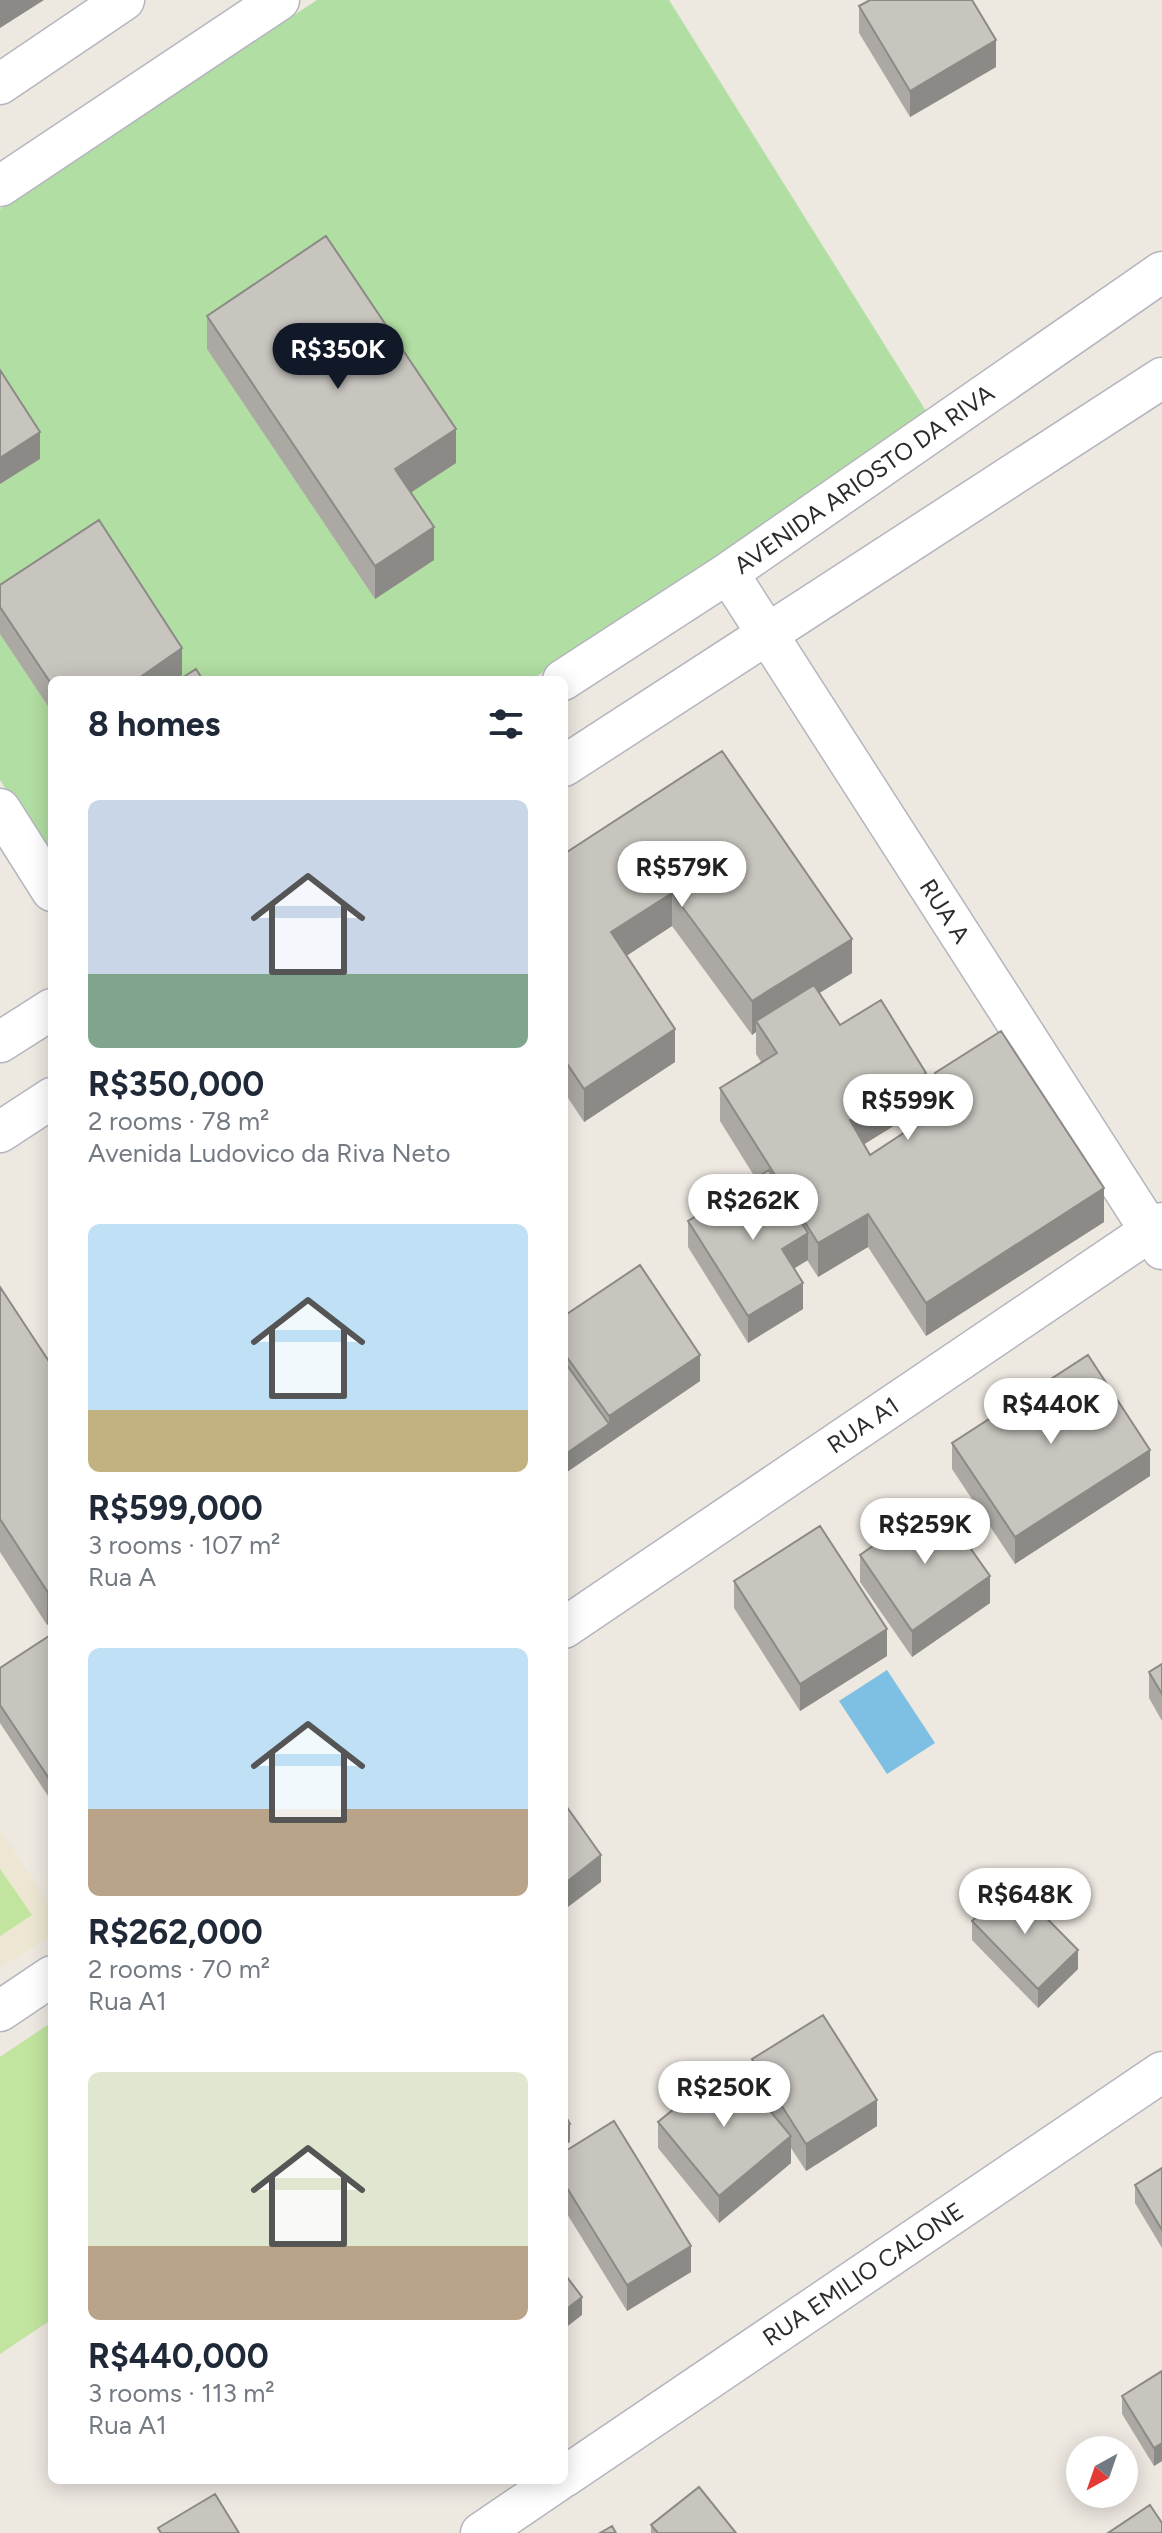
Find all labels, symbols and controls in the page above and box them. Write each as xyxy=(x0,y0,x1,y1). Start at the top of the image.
pin: R$350K xyxy=(273,323,403,391)
text: R$350K xyxy=(291,333,385,365)
street label: AVENIDA ARIOSTO DA RIVA xyxy=(728,378,1000,580)
icon: filters xyxy=(484,702,528,746)
text: 8 homes xyxy=(88,704,220,745)
pin: R$579K xyxy=(617,841,747,909)
text: R$579K xyxy=(635,851,729,883)
icon: home xyxy=(236,852,380,996)
street label: RUA A xyxy=(914,874,977,949)
text: R$350,000 xyxy=(88,1064,264,1105)
pin: R$599K xyxy=(843,1074,973,1142)
text: R$599K xyxy=(861,1084,955,1116)
text: 2 rooms · 78 m² xyxy=(88,1105,269,1137)
text: Avenida Ludovico da Riva Neto xyxy=(88,1137,451,1169)
pin: R$262K xyxy=(688,1174,818,1242)
text: R$262K xyxy=(706,1184,800,1216)
icon: home xyxy=(236,1276,380,1420)
pin: R$440K xyxy=(986,1378,1116,1446)
text: R$440K xyxy=(1002,1388,1100,1420)
street label: RUA A1 xyxy=(822,1391,904,1459)
text: R$599,000 xyxy=(88,1488,263,1529)
pin: R$259K xyxy=(860,1498,990,1566)
text: R$259K xyxy=(878,1508,972,1540)
text: 3 rooms · 107 m² xyxy=(88,1529,281,1561)
text: Rua A xyxy=(88,1561,156,1593)
icon: home xyxy=(236,1700,380,1844)
pin: R$648K xyxy=(960,1868,1090,1936)
text: R$648K xyxy=(977,1878,1073,1910)
text: R$262,000 xyxy=(88,1912,263,1953)
text: 2 rooms · 70 m² xyxy=(88,1953,270,1985)
text: Rua A1 xyxy=(88,1985,167,2017)
pin: R$250K xyxy=(659,2061,789,2129)
text: R$250K xyxy=(676,2071,772,2103)
icon: home xyxy=(236,2124,380,2268)
street label: RUA EMILIO CALONE xyxy=(757,2196,969,2352)
text: R$440,000 xyxy=(88,2336,269,2377)
text: 3 rooms · 113 m² xyxy=(88,2377,275,2409)
text: Rua A1 xyxy=(88,2409,167,2441)
north arrow xyxy=(1066,2436,1138,2508)
map controls xyxy=(1066,2436,1138,2508)

